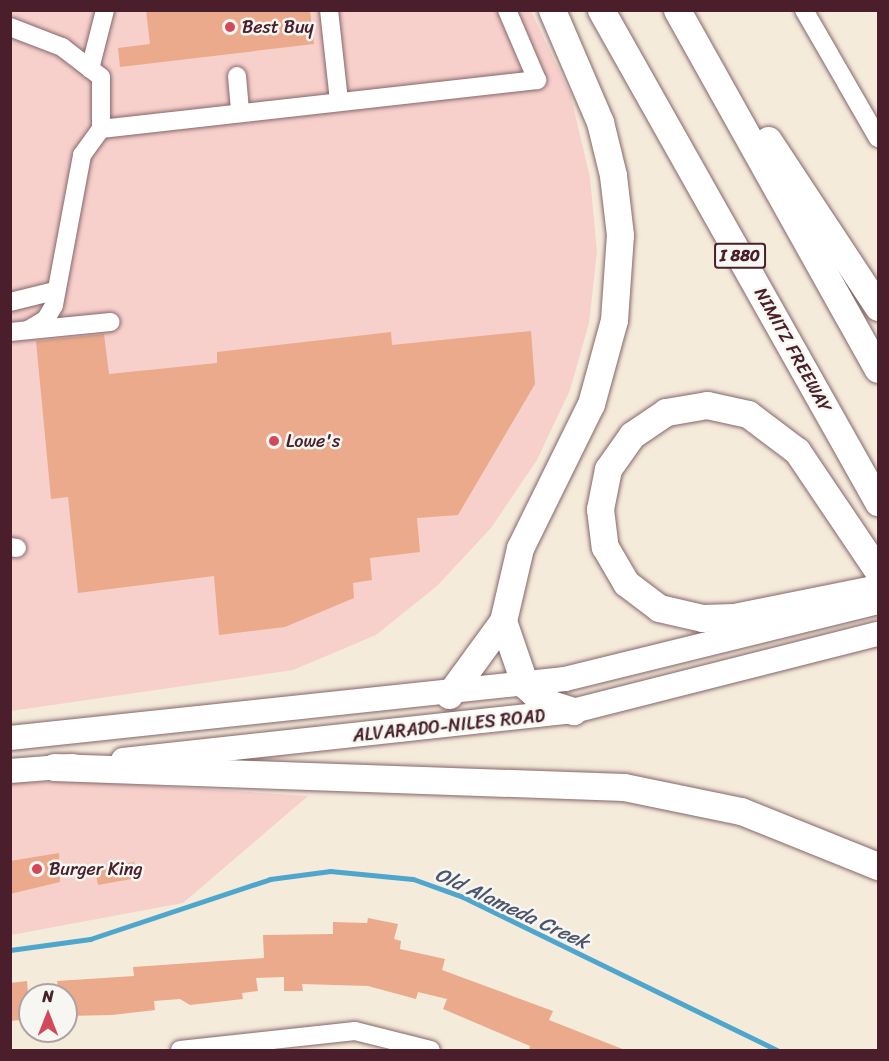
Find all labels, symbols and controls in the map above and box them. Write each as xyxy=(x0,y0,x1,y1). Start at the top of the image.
place label: Best Buy xyxy=(242,16,314,38)
marker: Best Buy xyxy=(223,20,237,34)
road number: I 880 xyxy=(713,243,767,269)
street label: NIMITZ FREEWAY xyxy=(749,283,837,417)
place label: Lowe's xyxy=(286,430,340,452)
marker: Lowe's xyxy=(267,434,281,448)
street label: ALVARADO-NILES ROAD xyxy=(352,705,546,747)
place label: Burger King xyxy=(49,858,142,880)
marker: Burger King xyxy=(30,862,44,876)
water label: Old Alameda Creek xyxy=(431,862,593,954)
text: N xyxy=(42,982,54,1011)
north arrow xyxy=(18,983,78,1043)

